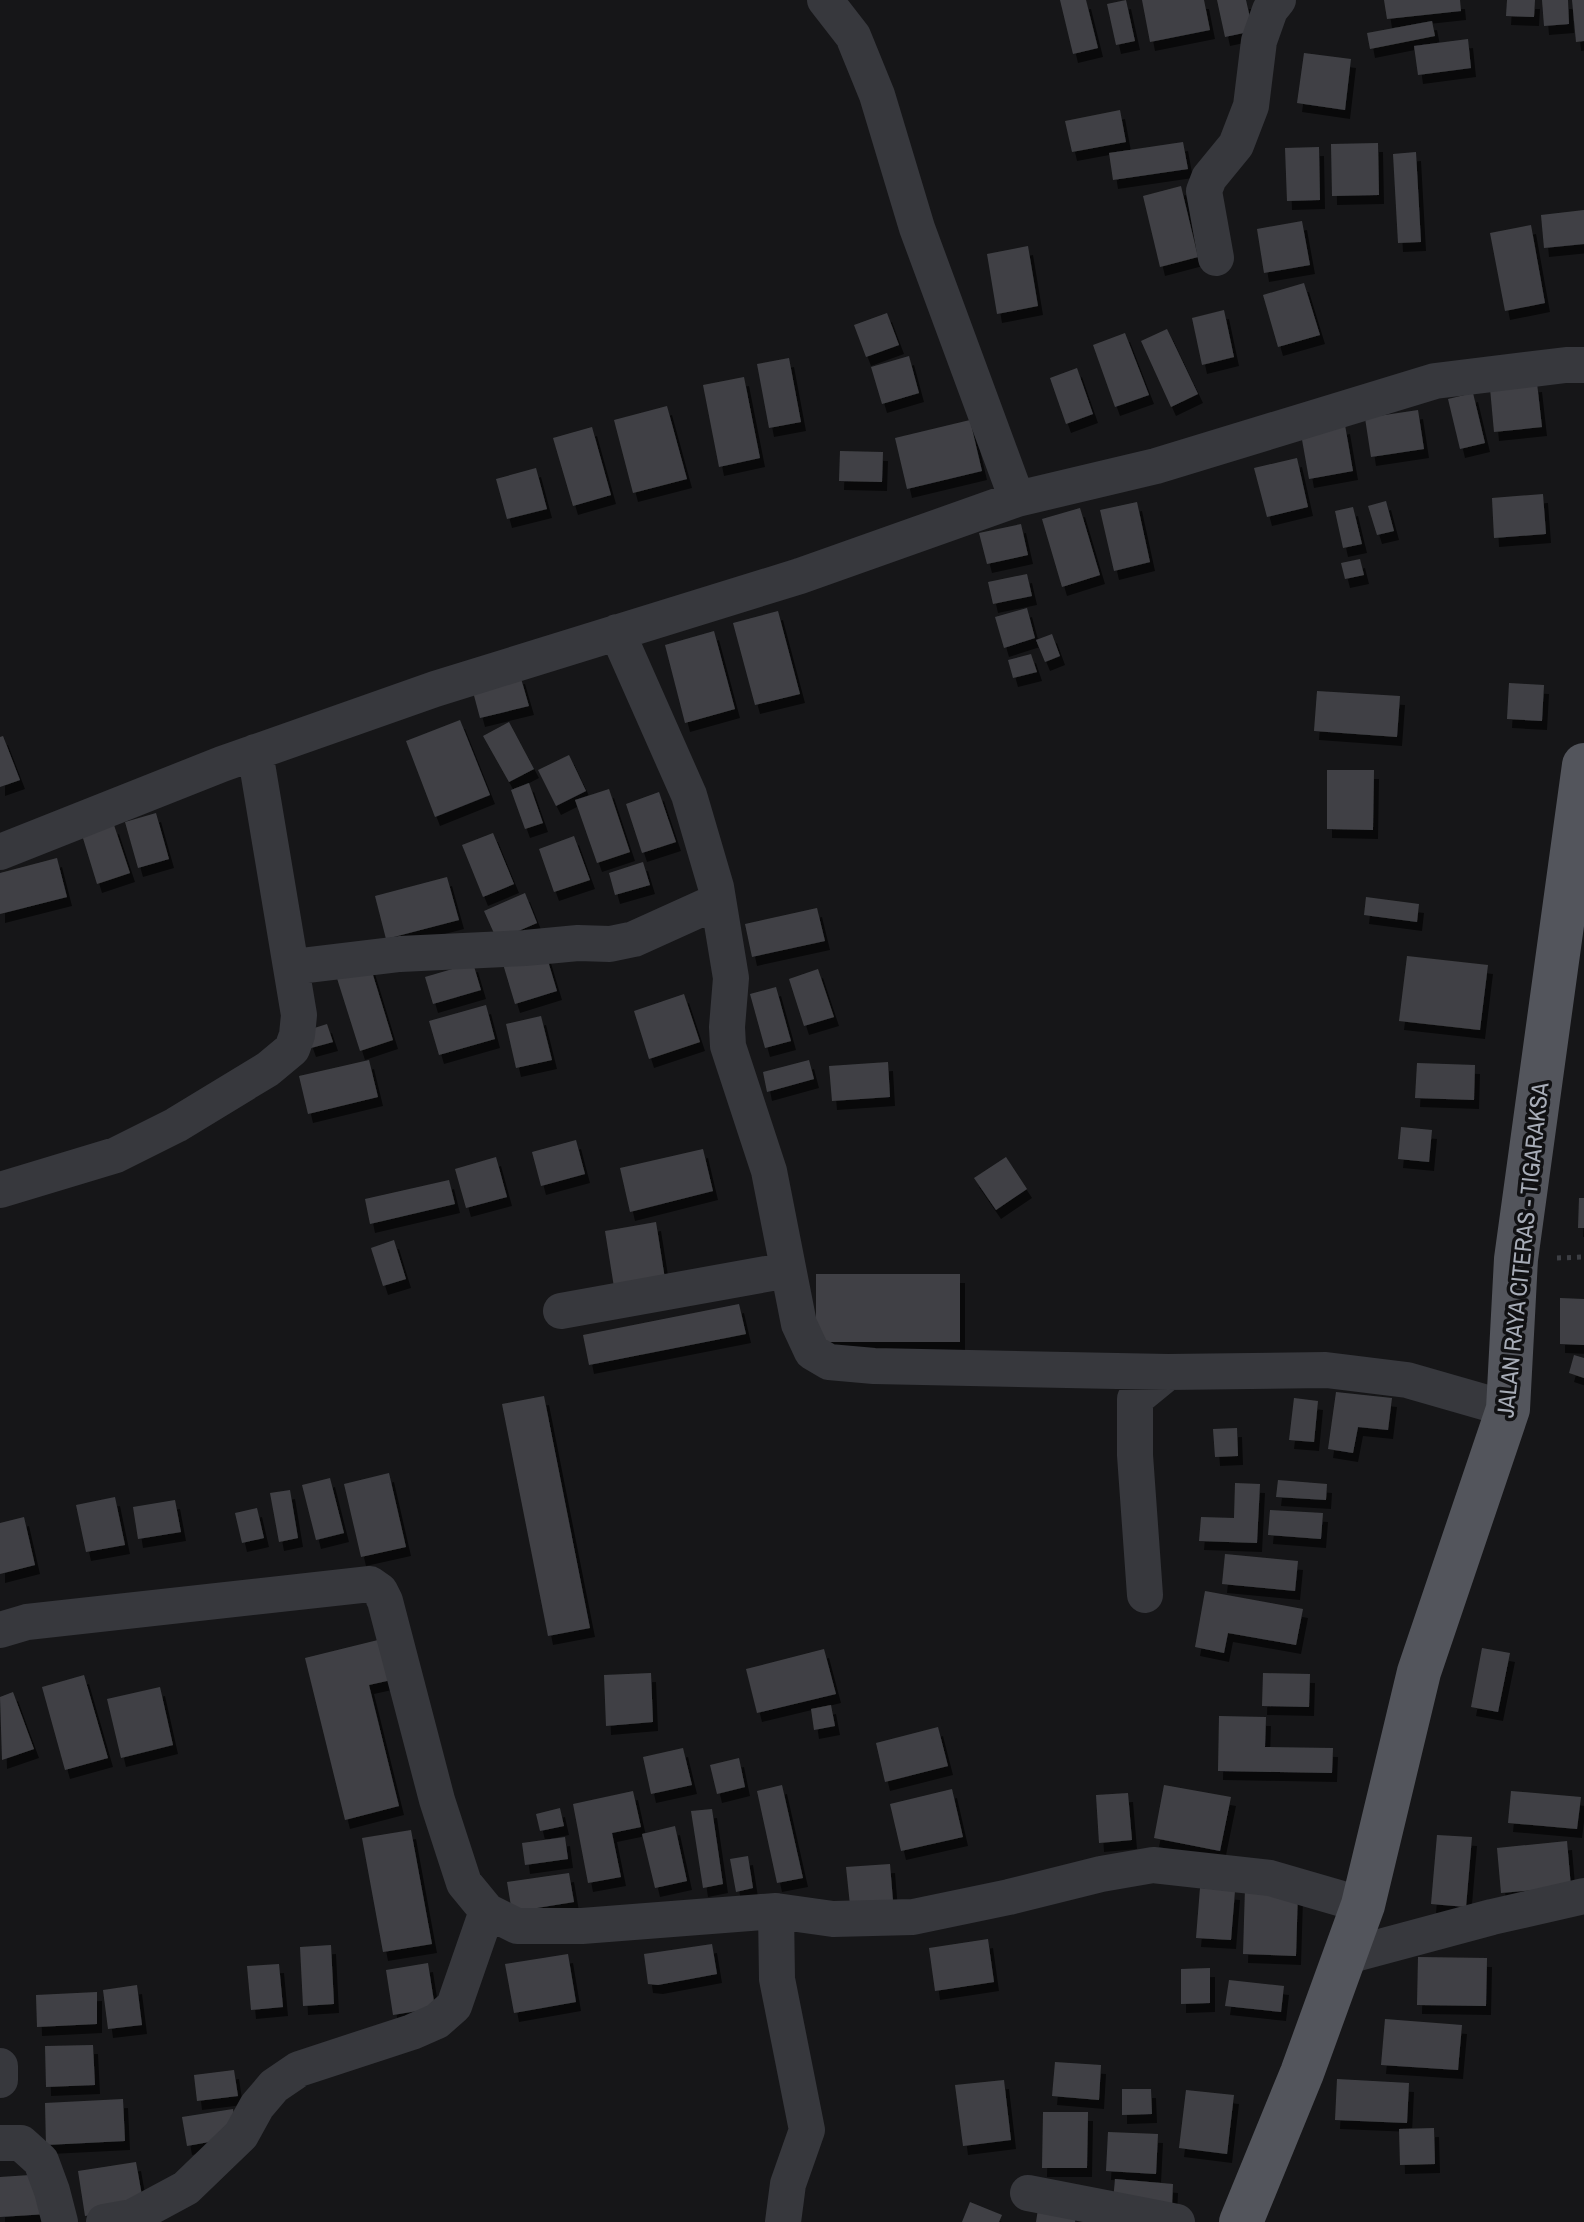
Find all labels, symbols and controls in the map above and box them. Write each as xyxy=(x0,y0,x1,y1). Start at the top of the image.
street label: JALAN RAYA CITERAS - TIGARAKSA xyxy=(1488,1080,1556,1419)

